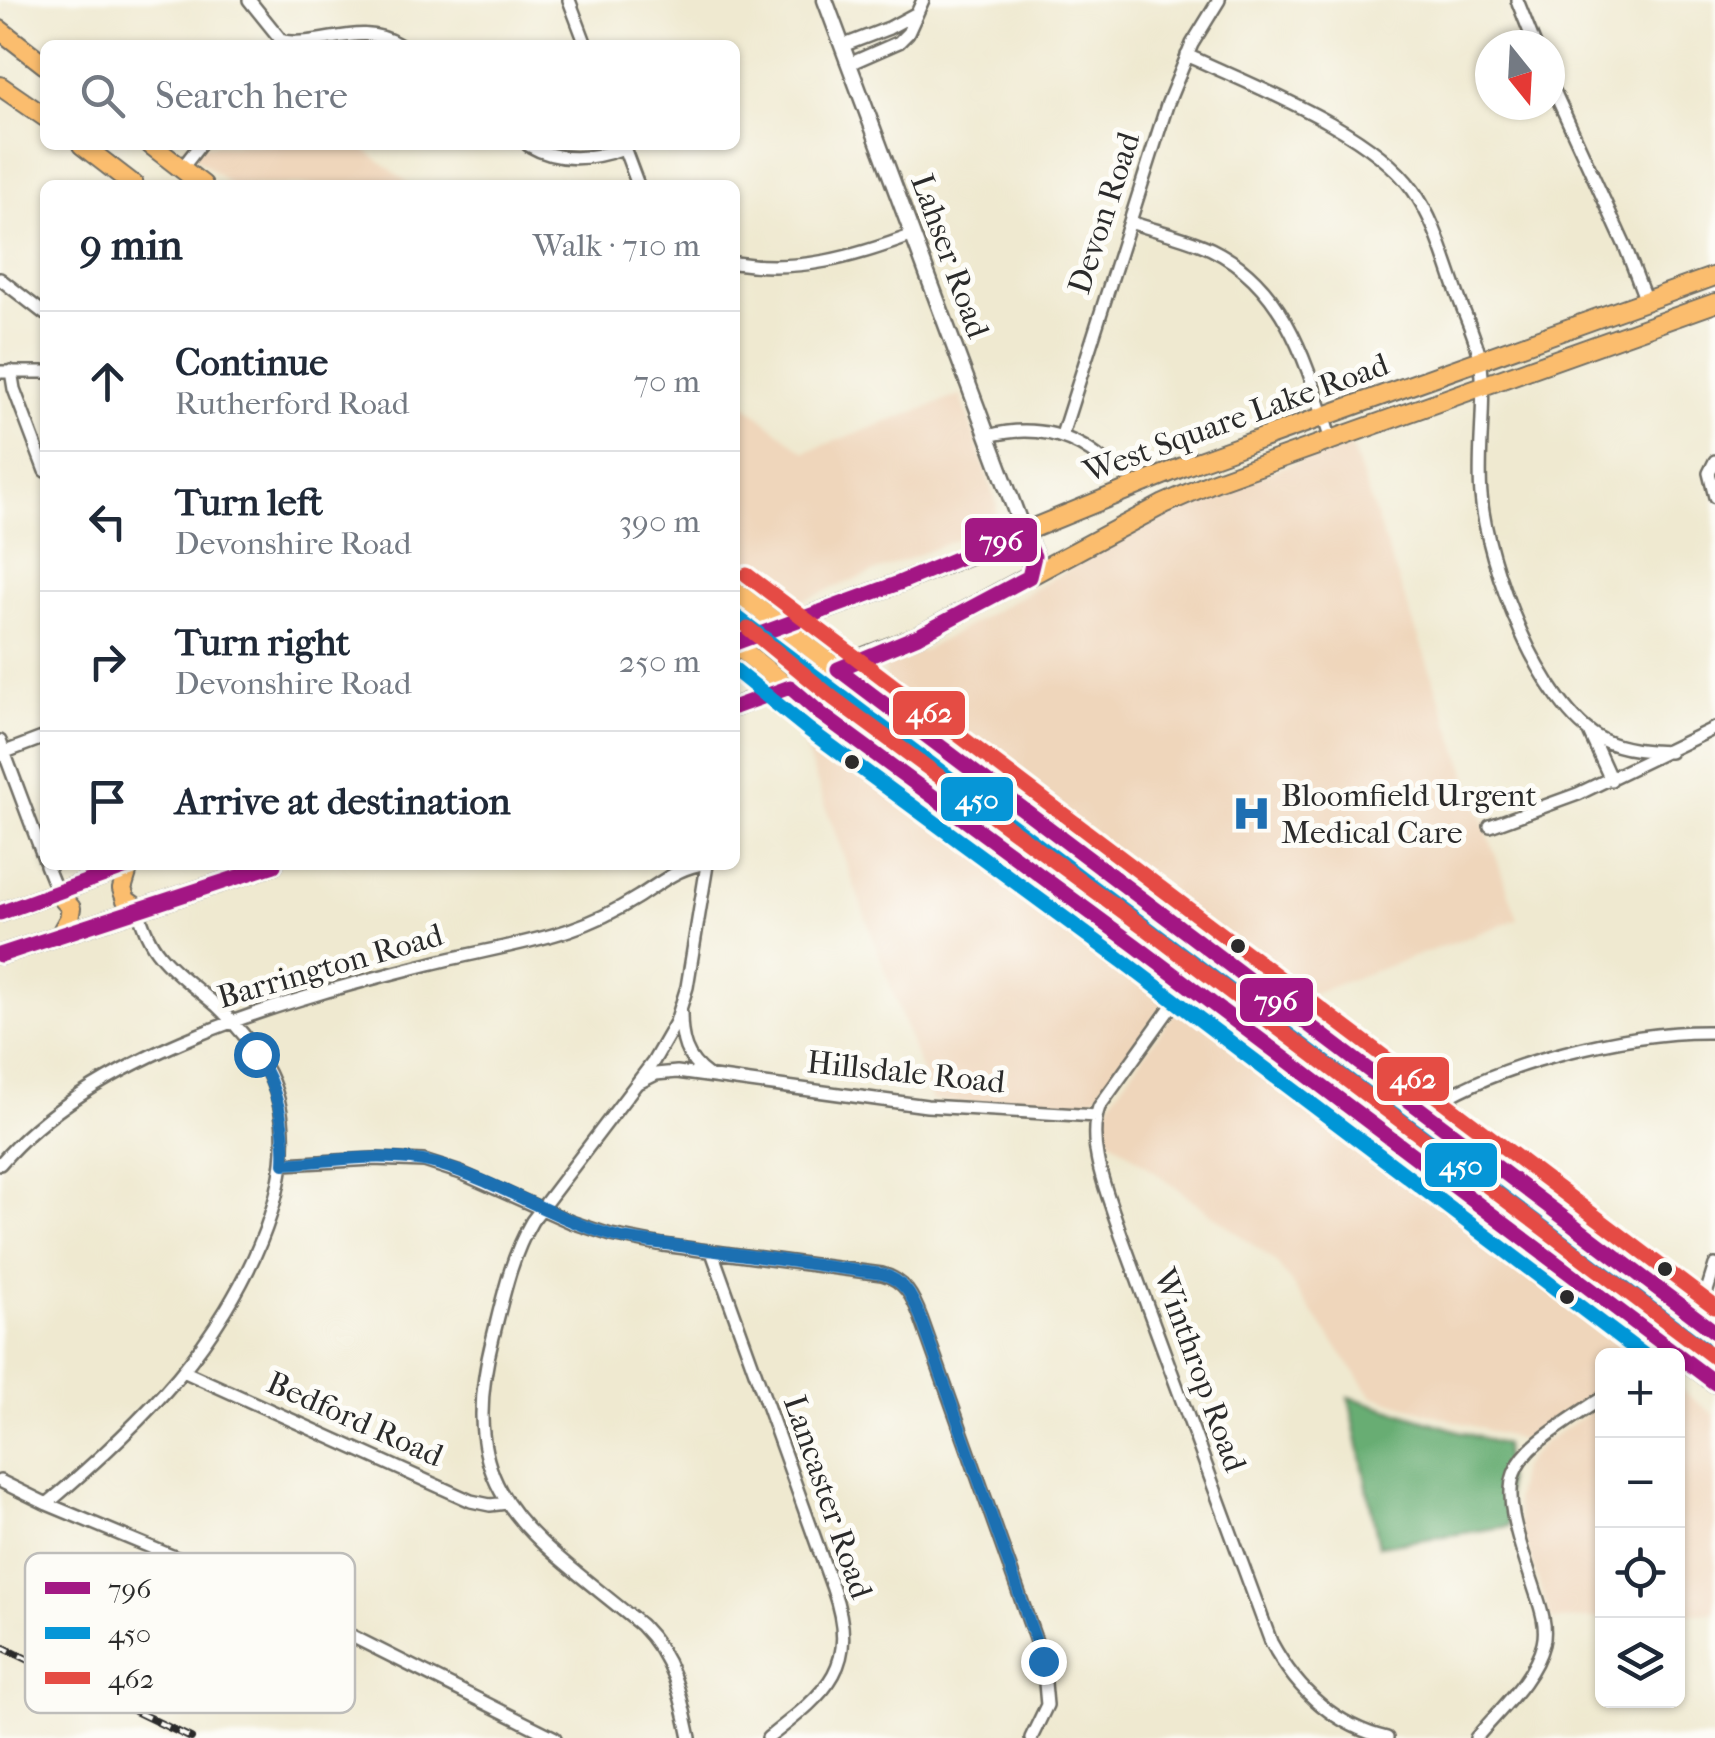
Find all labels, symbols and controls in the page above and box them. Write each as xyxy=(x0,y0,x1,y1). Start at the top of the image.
north arrow xyxy=(1475,30,1565,120)
search box xyxy=(40,40,740,150)
icon: search xyxy=(75,68,130,123)
text: Search here xyxy=(155,73,348,118)
street label: Devon Road xyxy=(1060,127,1148,299)
street label: Lahser Road xyxy=(903,169,997,343)
text: 9 min xyxy=(80,221,183,270)
text: Walk · 710 m xyxy=(533,227,700,264)
text: Continue xyxy=(175,340,328,385)
street label: West Square Lake Road xyxy=(1078,345,1394,491)
icon: ahead xyxy=(80,354,135,409)
text: 70 m xyxy=(634,363,700,400)
text: Rutherford Road xyxy=(175,385,409,422)
text: Turn left xyxy=(175,480,323,525)
icon: left xyxy=(80,494,135,549)
text: 390 m xyxy=(619,503,700,540)
line badge: 796 xyxy=(963,516,1039,564)
text: 796 xyxy=(978,524,1024,557)
text: Devonshire Road xyxy=(175,525,411,562)
text: Turn right xyxy=(175,620,350,665)
icon: right xyxy=(80,634,135,689)
text: 250 m xyxy=(619,643,700,680)
text: Devonshire Road xyxy=(175,665,411,702)
line badge: 462 xyxy=(891,689,967,737)
text: 462 xyxy=(905,696,952,730)
unlabelled marker xyxy=(842,752,862,772)
icon: arrive xyxy=(80,774,135,829)
line badge: 450 xyxy=(939,775,1015,823)
place label: Bloomfield Urgent Medical Care xyxy=(1281,777,1537,851)
text: Arrive at destination xyxy=(175,779,511,824)
text: 450 xyxy=(954,783,999,817)
hospital icon: Bloomfield Urgent Medical Care xyxy=(1230,792,1272,834)
street label: Barrington Road xyxy=(213,916,447,1016)
unlabelled marker xyxy=(1228,936,1248,956)
line badge: 796 xyxy=(1238,976,1315,1024)
text: 796 xyxy=(1253,984,1299,1017)
route start xyxy=(234,1032,280,1078)
street label: Hillsdale Road xyxy=(805,1043,1007,1101)
line badge: 462 xyxy=(1375,1055,1451,1103)
text: 462 xyxy=(1389,1062,1436,1096)
line badge: 450 xyxy=(1423,1141,1499,1189)
text: 450 xyxy=(1438,1149,1483,1183)
unlabelled marker xyxy=(1655,1259,1675,1279)
street label: Winthrop Road xyxy=(1146,1262,1254,1477)
unlabelled marker xyxy=(1557,1287,1577,1307)
map controls xyxy=(1595,1348,1685,1708)
button: + xyxy=(1595,1348,1685,1438)
street label: Bedford Road xyxy=(261,1364,449,1475)
street label: Lancaster Road xyxy=(776,1391,880,1604)
button: − xyxy=(1595,1438,1685,1528)
button: locate xyxy=(1595,1528,1685,1618)
legend xyxy=(25,1553,355,1713)
text: 796 xyxy=(108,1572,152,1605)
text: 450 xyxy=(108,1617,151,1650)
button: layers xyxy=(1595,1618,1685,1708)
route end xyxy=(1021,1639,1067,1685)
text: 462 xyxy=(108,1662,154,1695)

